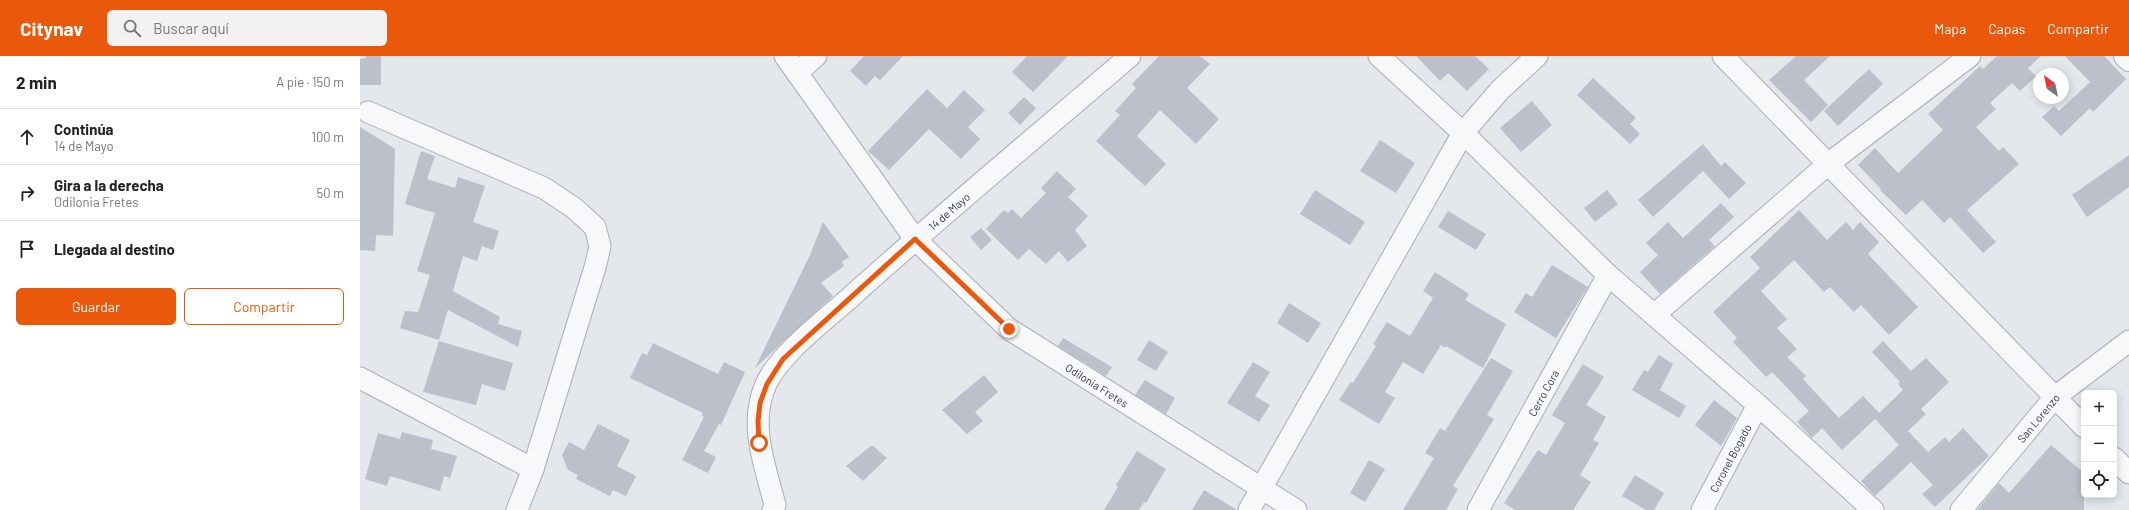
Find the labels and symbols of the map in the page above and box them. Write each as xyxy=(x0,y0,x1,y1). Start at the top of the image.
north arrow xyxy=(2033,68,2069,104)
street label: 14 de Mayo xyxy=(925,189,972,232)
route end xyxy=(1000,320,1018,338)
street label: Odilonia Fretes xyxy=(1064,360,1131,409)
street label: Cerro Cora xyxy=(1525,367,1561,418)
street label: San Lorenzo xyxy=(2014,391,2062,445)
street label: Coronel Bogado xyxy=(1706,422,1753,494)
route start xyxy=(750,434,768,452)

